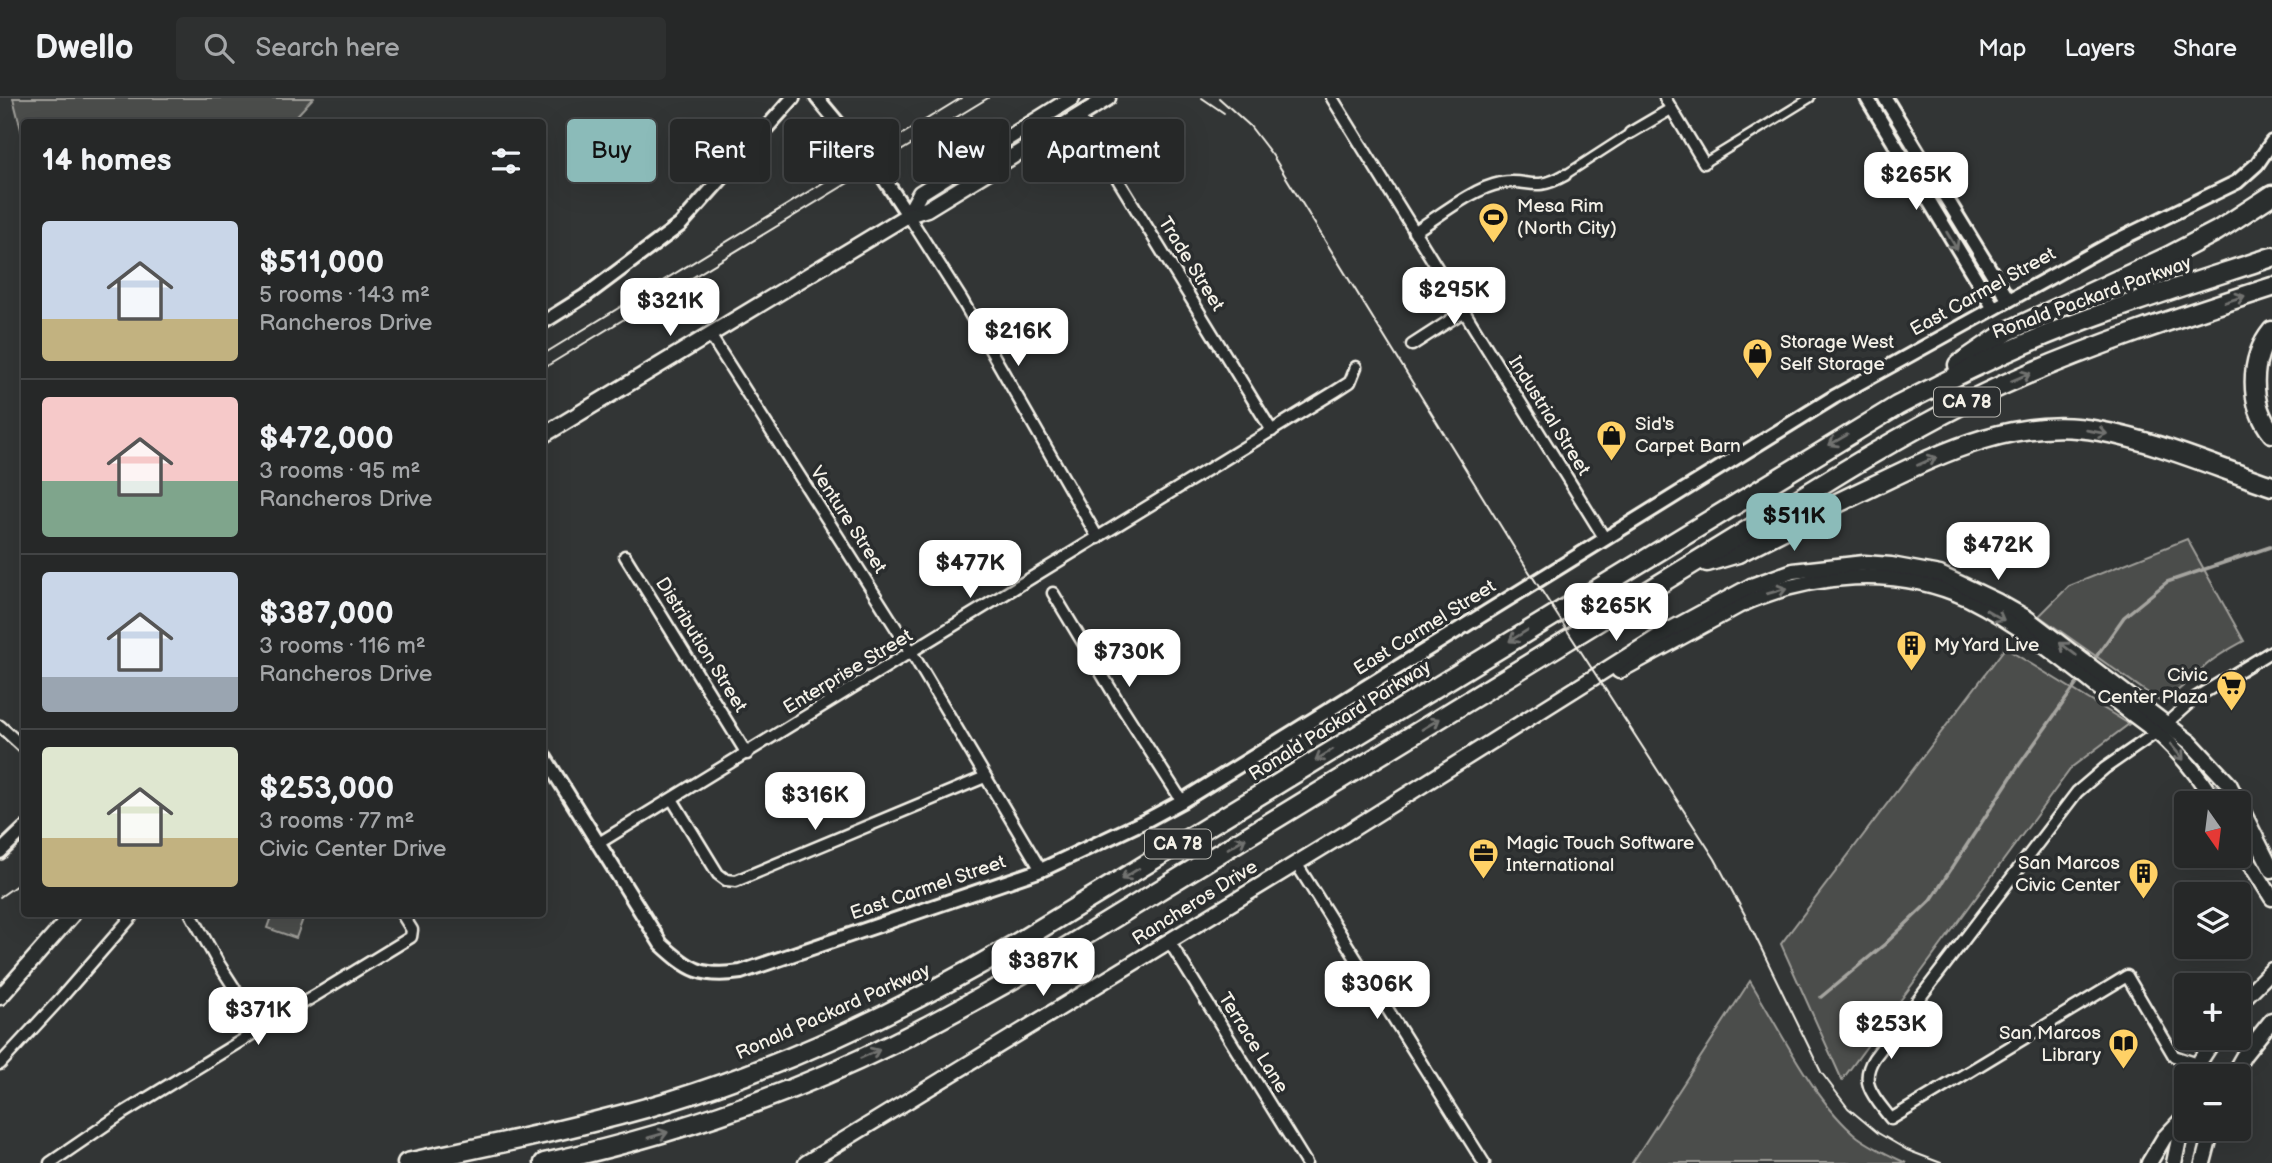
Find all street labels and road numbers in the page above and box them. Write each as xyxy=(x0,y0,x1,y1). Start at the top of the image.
street label: Trade Street xyxy=(1153,213,1229,316)
street label: East Carmel Street xyxy=(1906,242,2060,342)
street label: Ronald Packard Parkway xyxy=(1989,251,2195,345)
street label: Industrial Street xyxy=(1503,352,1595,480)
road number: CA 78 xyxy=(1934,388,2000,416)
street label: Venture Street xyxy=(805,462,891,578)
street label: Distribution Street xyxy=(650,573,752,717)
street label: East Carmel Street xyxy=(1350,575,1500,681)
street label: Enterprise Street xyxy=(779,624,917,720)
street label: Ronald Packard Parkway xyxy=(1245,655,1436,786)
road number: CA 78 xyxy=(1145,830,1211,858)
street label: East Carmel Street xyxy=(847,851,1009,925)
street label: Rancheros Drive xyxy=(1128,855,1262,951)
street label: Ronald Packard Parkway xyxy=(732,959,934,1065)
street label: Terrace Lane xyxy=(1213,988,1293,1098)

